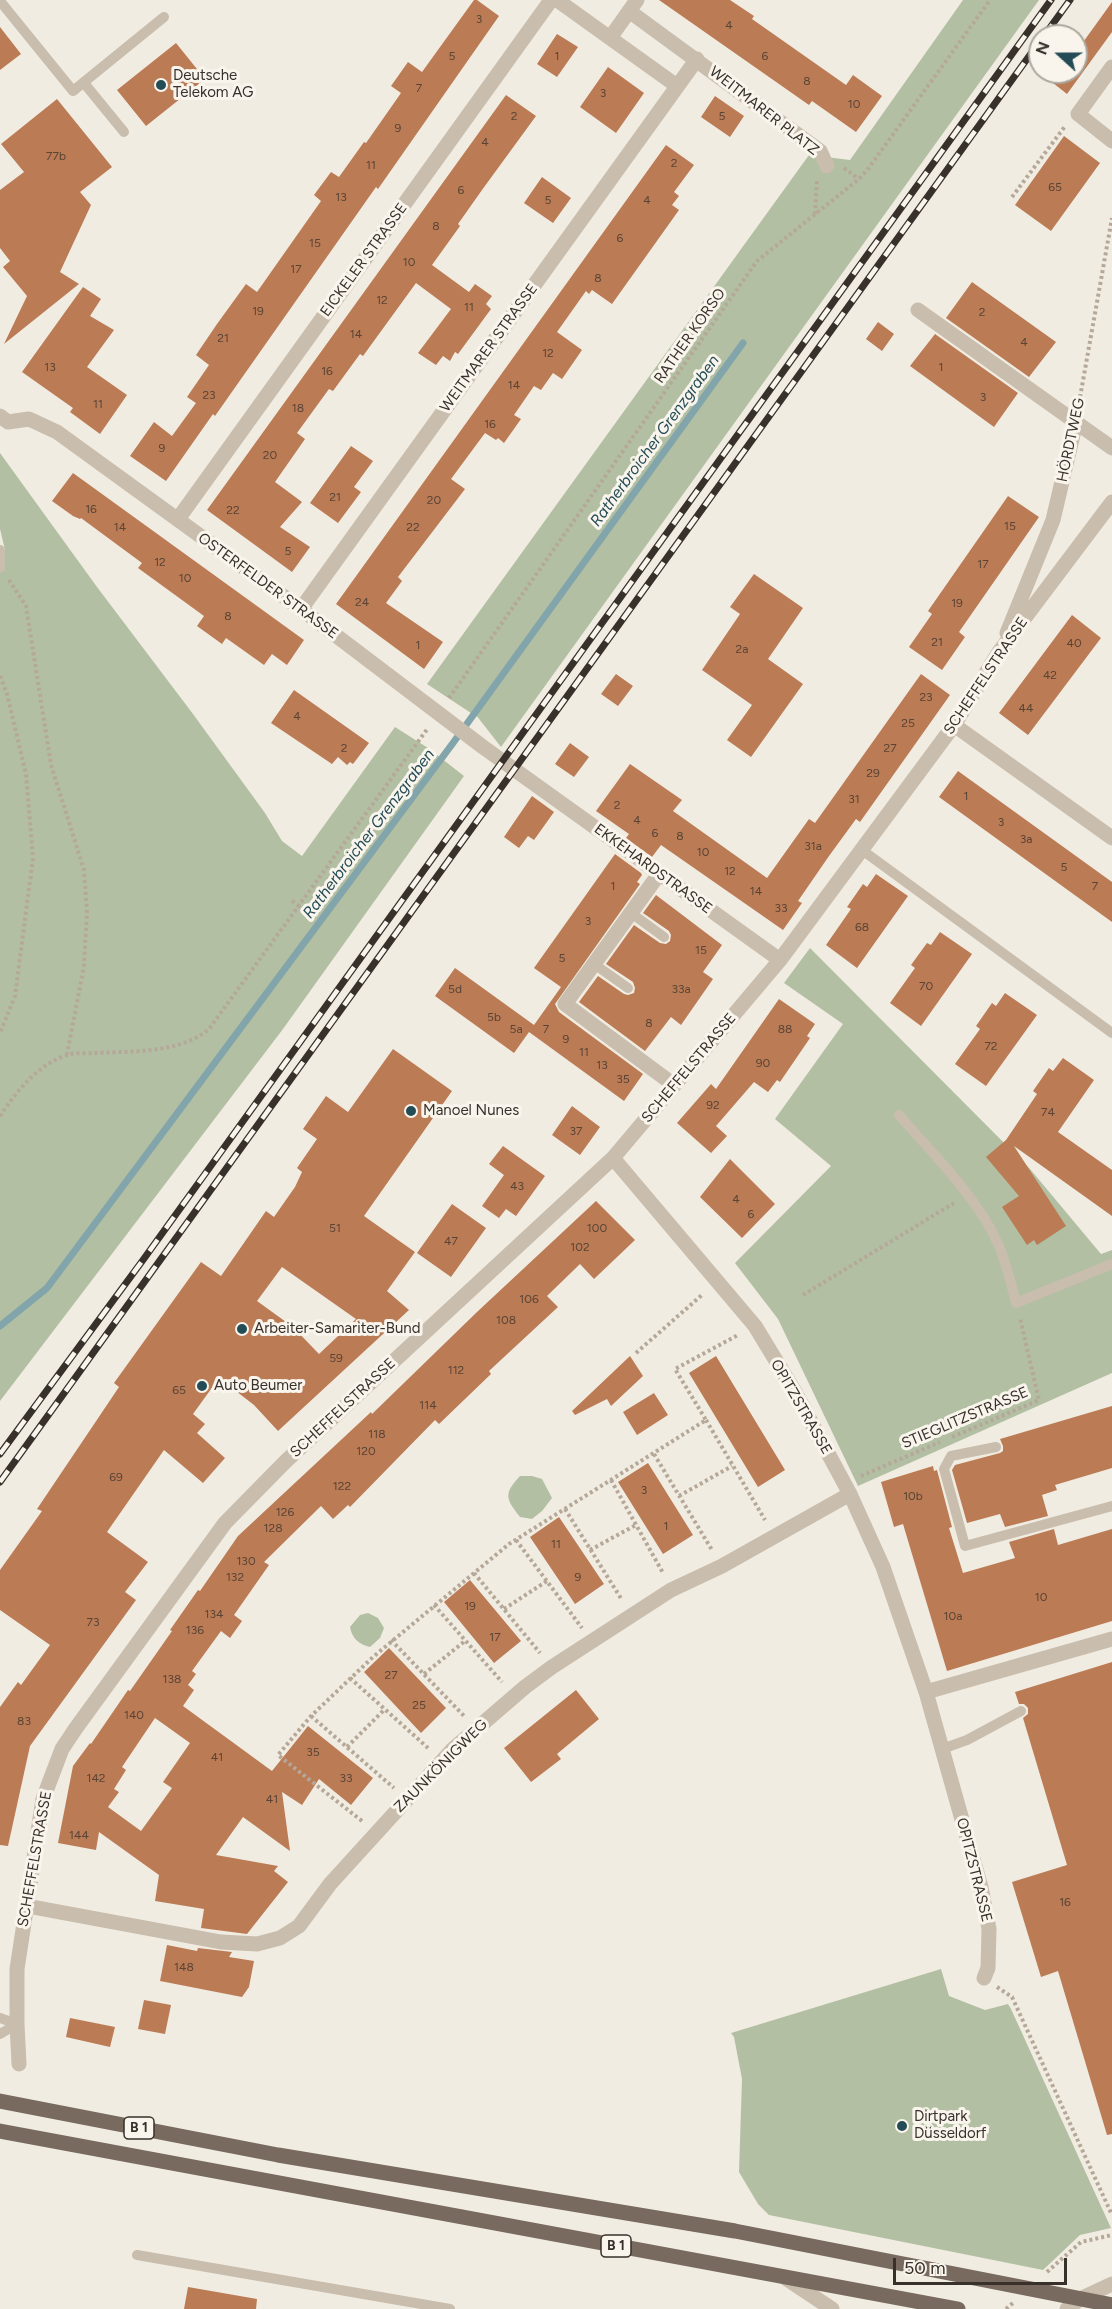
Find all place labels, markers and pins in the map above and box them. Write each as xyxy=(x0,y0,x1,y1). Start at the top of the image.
place label: Deutsche Telekom AG xyxy=(173,67,253,102)
marker: Deutsche Telekom AG xyxy=(154,78,168,92)
place label: Manoel Nunes xyxy=(423,1102,519,1120)
marker: Manoel Nunes xyxy=(404,1104,418,1118)
place label: Arbeiter-Samariter-Bund xyxy=(254,1320,420,1338)
marker: Arbeiter-Samariter-Bund xyxy=(235,1322,249,1336)
place label: Auto Beumer xyxy=(214,1377,302,1395)
marker: Auto Beumer xyxy=(195,1379,209,1393)
place label: Dirtpark Düsseldorf xyxy=(914,2108,986,2143)
marker: Dirtpark Düsseldorf xyxy=(895,2119,909,2133)

